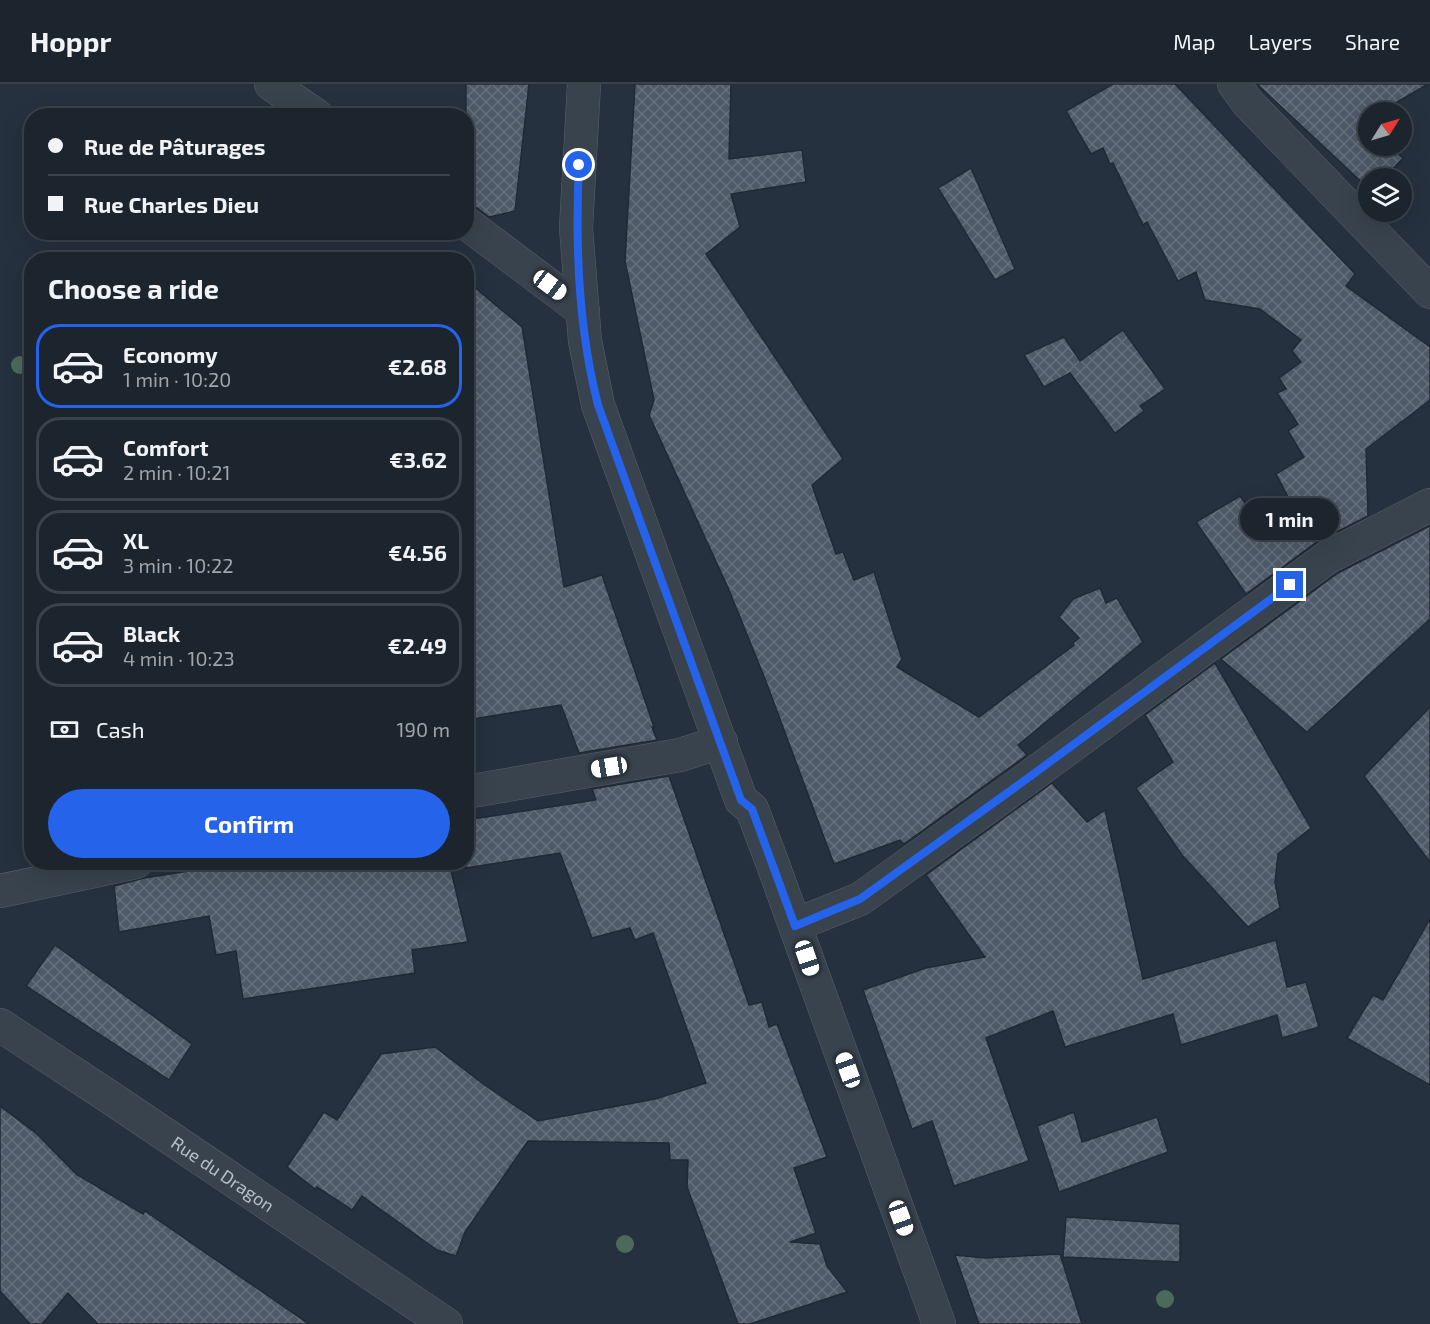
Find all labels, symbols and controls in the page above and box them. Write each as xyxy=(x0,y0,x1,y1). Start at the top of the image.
text: Hoppr xyxy=(30,24,111,58)
text: Map xyxy=(1173,29,1215,54)
text: Layers xyxy=(1248,29,1312,54)
text: Share xyxy=(1345,29,1400,54)
north arrow xyxy=(1358,102,1412,156)
map controls xyxy=(1358,102,1412,222)
text: Rue de Pâturages xyxy=(84,133,265,159)
route start xyxy=(565,151,592,178)
button: layers xyxy=(1358,168,1412,222)
text: Rue Charles Dieu xyxy=(84,191,259,217)
car xyxy=(530,267,570,303)
text: Choose a ride xyxy=(48,272,219,304)
icon: car xyxy=(51,339,105,393)
text: Economy xyxy=(123,341,218,367)
text: €2.68 xyxy=(388,353,447,379)
text: 1 min · 10:20 xyxy=(123,367,231,391)
icon: car xyxy=(51,432,105,486)
text: Comfort xyxy=(123,434,208,460)
text: €3.62 xyxy=(389,446,447,472)
text: 2 min · 10:21 xyxy=(123,460,230,484)
callout: 1 min xyxy=(1240,498,1340,540)
text: 1 min xyxy=(1265,507,1314,531)
icon: car xyxy=(51,525,105,579)
text: XL xyxy=(123,527,149,553)
text: €4.56 xyxy=(388,539,447,565)
text: 3 min · 10:22 xyxy=(123,553,234,577)
route end xyxy=(1276,571,1303,598)
icon: car xyxy=(51,618,105,672)
text: Black xyxy=(123,620,180,646)
text: €2.49 xyxy=(388,632,447,658)
text: 4 min · 10:23 xyxy=(123,646,235,670)
icon: cash xyxy=(48,713,81,746)
text: Cash xyxy=(96,716,145,742)
text: 190 m xyxy=(397,717,450,741)
car xyxy=(590,755,628,779)
button: Confirm xyxy=(48,789,450,858)
car xyxy=(793,938,821,978)
car xyxy=(833,1050,863,1090)
street label: Rue du Dragon xyxy=(167,1131,279,1216)
car xyxy=(886,1198,916,1238)

